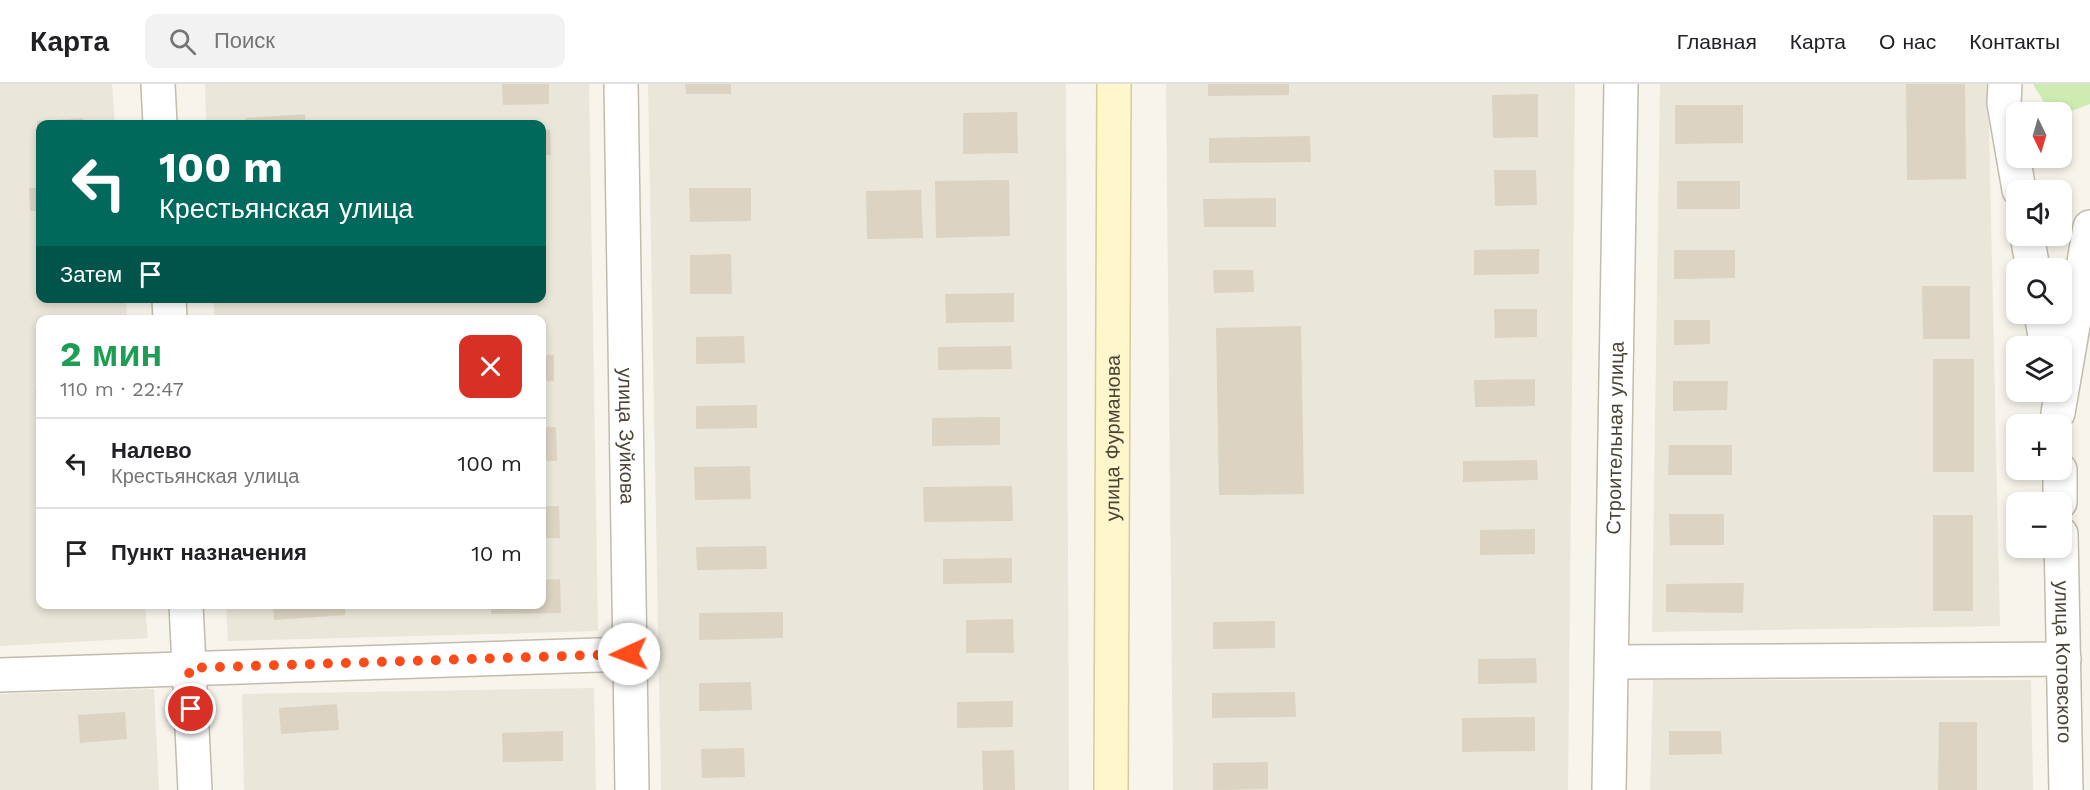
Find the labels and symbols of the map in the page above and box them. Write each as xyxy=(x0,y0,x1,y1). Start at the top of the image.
north arrow xyxy=(2006,102,2072,168)
street label: Строительная улица xyxy=(1601,340,1629,535)
street label: улица Фурманова xyxy=(1100,354,1125,521)
street label: улица Зуйкова xyxy=(613,367,640,505)
street label: улица Котовского xyxy=(2050,580,2077,744)
position arrow xyxy=(597,622,661,686)
pin xyxy=(165,683,216,734)

